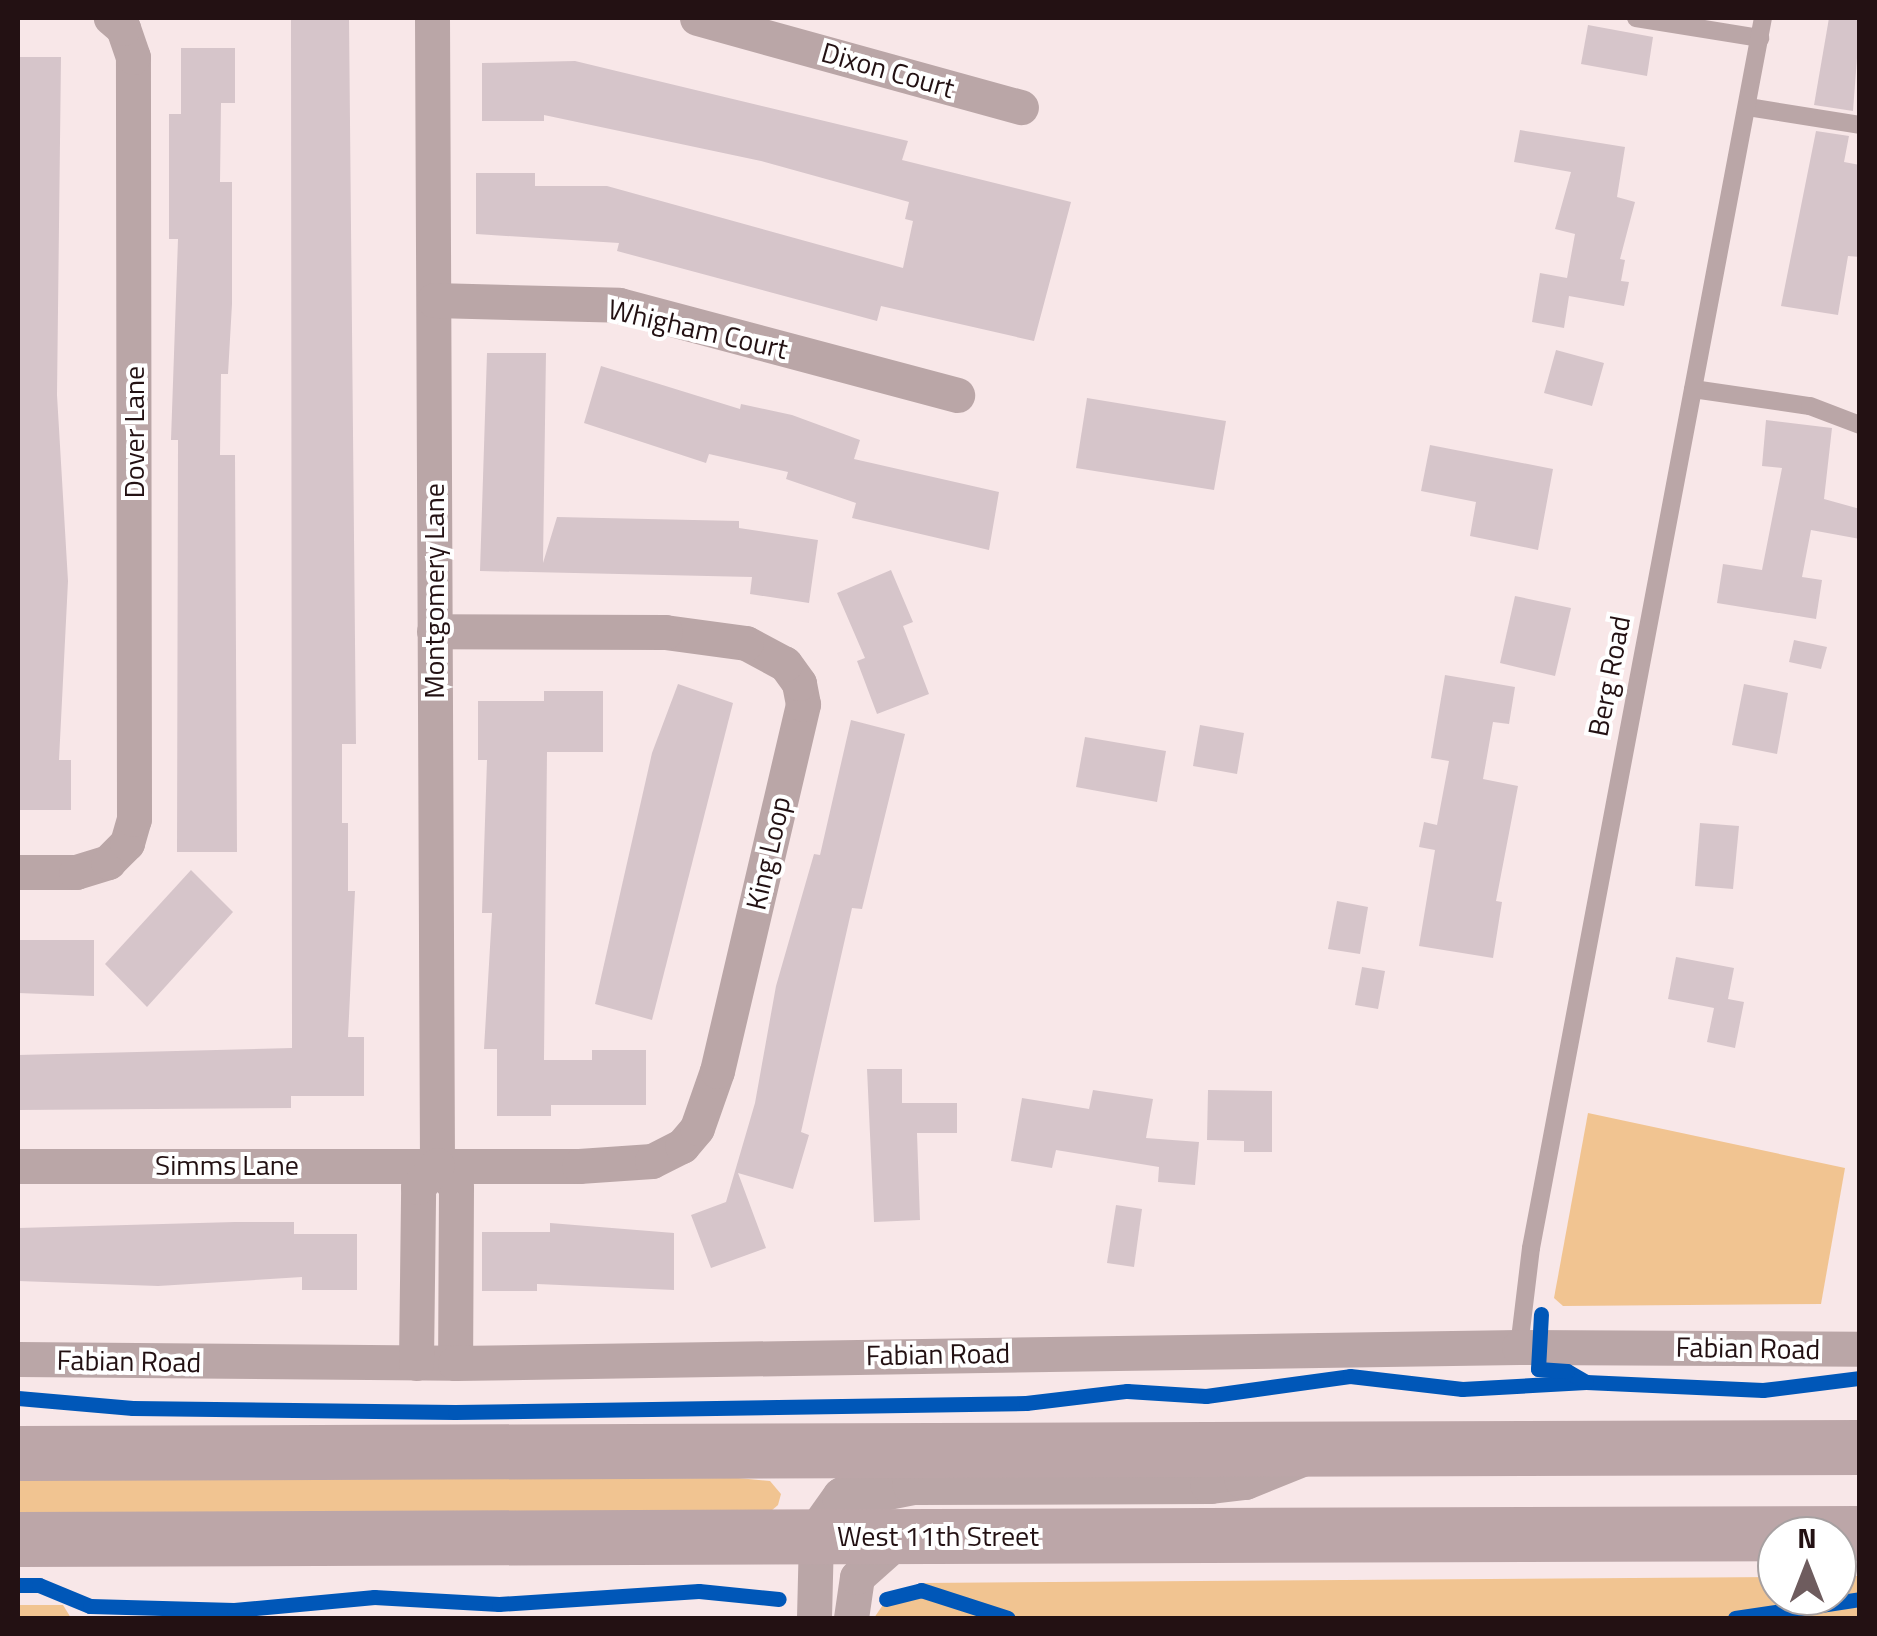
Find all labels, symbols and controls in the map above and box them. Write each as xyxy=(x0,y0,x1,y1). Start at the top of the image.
street label: Dixon Court xyxy=(818,35,958,105)
street label: Whigham Court xyxy=(605,292,791,366)
street label: Dover Lane xyxy=(117,366,151,498)
street label: Montgomery Lane xyxy=(417,483,451,699)
street label: Berg Road xyxy=(1581,613,1637,739)
street label: King Loop xyxy=(739,793,797,913)
street label: Simms Lane xyxy=(155,1148,299,1182)
street label: Fabian Road xyxy=(1675,1330,1821,1366)
street label: Fabian Road xyxy=(865,1336,1011,1372)
street label: Fabian Road xyxy=(56,1343,202,1379)
north arrow xyxy=(1757,1516,1857,1616)
text: N xyxy=(1797,1516,1817,1559)
street label: West 11th Street xyxy=(837,1519,1039,1553)

